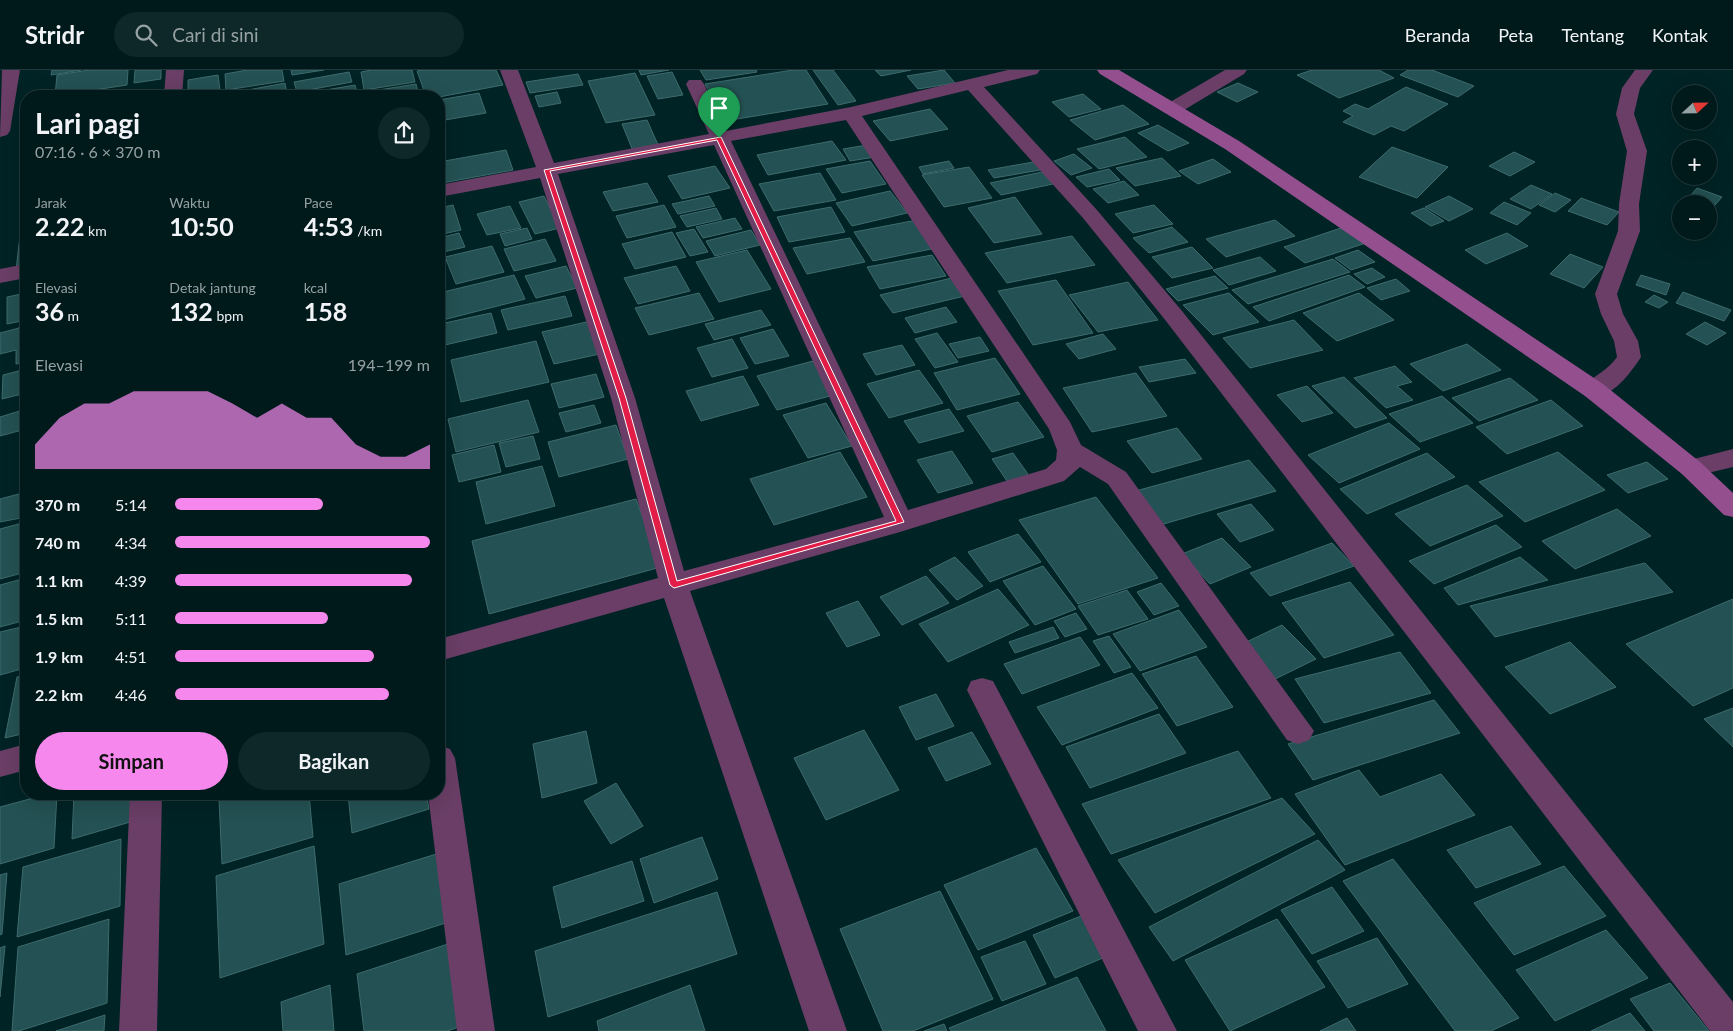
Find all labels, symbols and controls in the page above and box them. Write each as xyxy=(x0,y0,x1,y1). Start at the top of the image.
search box xyxy=(114,12,464,57)
text: Stridr xyxy=(25,20,84,49)
icon: search xyxy=(132,21,160,49)
text: Cari di sini xyxy=(172,23,259,46)
text: Beranda xyxy=(1405,24,1470,46)
text: Peta xyxy=(1498,24,1533,46)
text: Tentang xyxy=(1561,24,1624,46)
text: Kontak xyxy=(1652,24,1708,46)
north arrow xyxy=(1672,85,1718,130)
map controls xyxy=(1672,85,1717,240)
pin xyxy=(698,87,740,138)
icon: arrive xyxy=(705,94,733,122)
text: Lari pagi xyxy=(35,106,140,140)
button: share xyxy=(378,107,430,159)
button: + xyxy=(1672,140,1717,185)
text: 07:16 · 6 × 370 m xyxy=(35,142,160,161)
text: Jarak xyxy=(35,194,67,211)
text: Waktu xyxy=(169,194,210,211)
text: Pace xyxy=(304,194,333,211)
button: − xyxy=(1672,195,1717,240)
text: 2.22 xyxy=(35,211,84,241)
text: 10:50 xyxy=(169,211,234,241)
text: 4:53 xyxy=(304,211,354,241)
text: km xyxy=(84,222,107,239)
text: /km xyxy=(354,222,382,239)
text: Elevasi xyxy=(35,279,77,296)
text: Detak jantung xyxy=(169,279,256,296)
text: kcal xyxy=(304,279,327,296)
text: 36 xyxy=(35,296,64,326)
text: 132 xyxy=(169,296,213,326)
text: 158 xyxy=(304,296,347,326)
text: m xyxy=(64,307,79,324)
text: bpm xyxy=(213,307,244,324)
text: Elevasi xyxy=(35,355,83,374)
text: 194–199 m xyxy=(348,355,430,374)
text: 370 m xyxy=(35,495,80,514)
text: 5:14 xyxy=(115,495,147,514)
text: 740 m xyxy=(35,533,80,552)
text: 4:34 xyxy=(115,533,147,552)
text: 1.1 km xyxy=(35,571,83,590)
text: 4:39 xyxy=(115,571,147,590)
text: 1.5 km xyxy=(35,609,83,628)
text: 5:11 xyxy=(115,609,147,628)
text: 1.9 km xyxy=(35,647,83,666)
text: 4:51 xyxy=(115,647,147,666)
text: 2.2 km xyxy=(35,685,83,704)
text: 4:46 xyxy=(115,685,147,704)
button: Simpan xyxy=(35,732,228,790)
button: Bagikan xyxy=(238,732,430,790)

